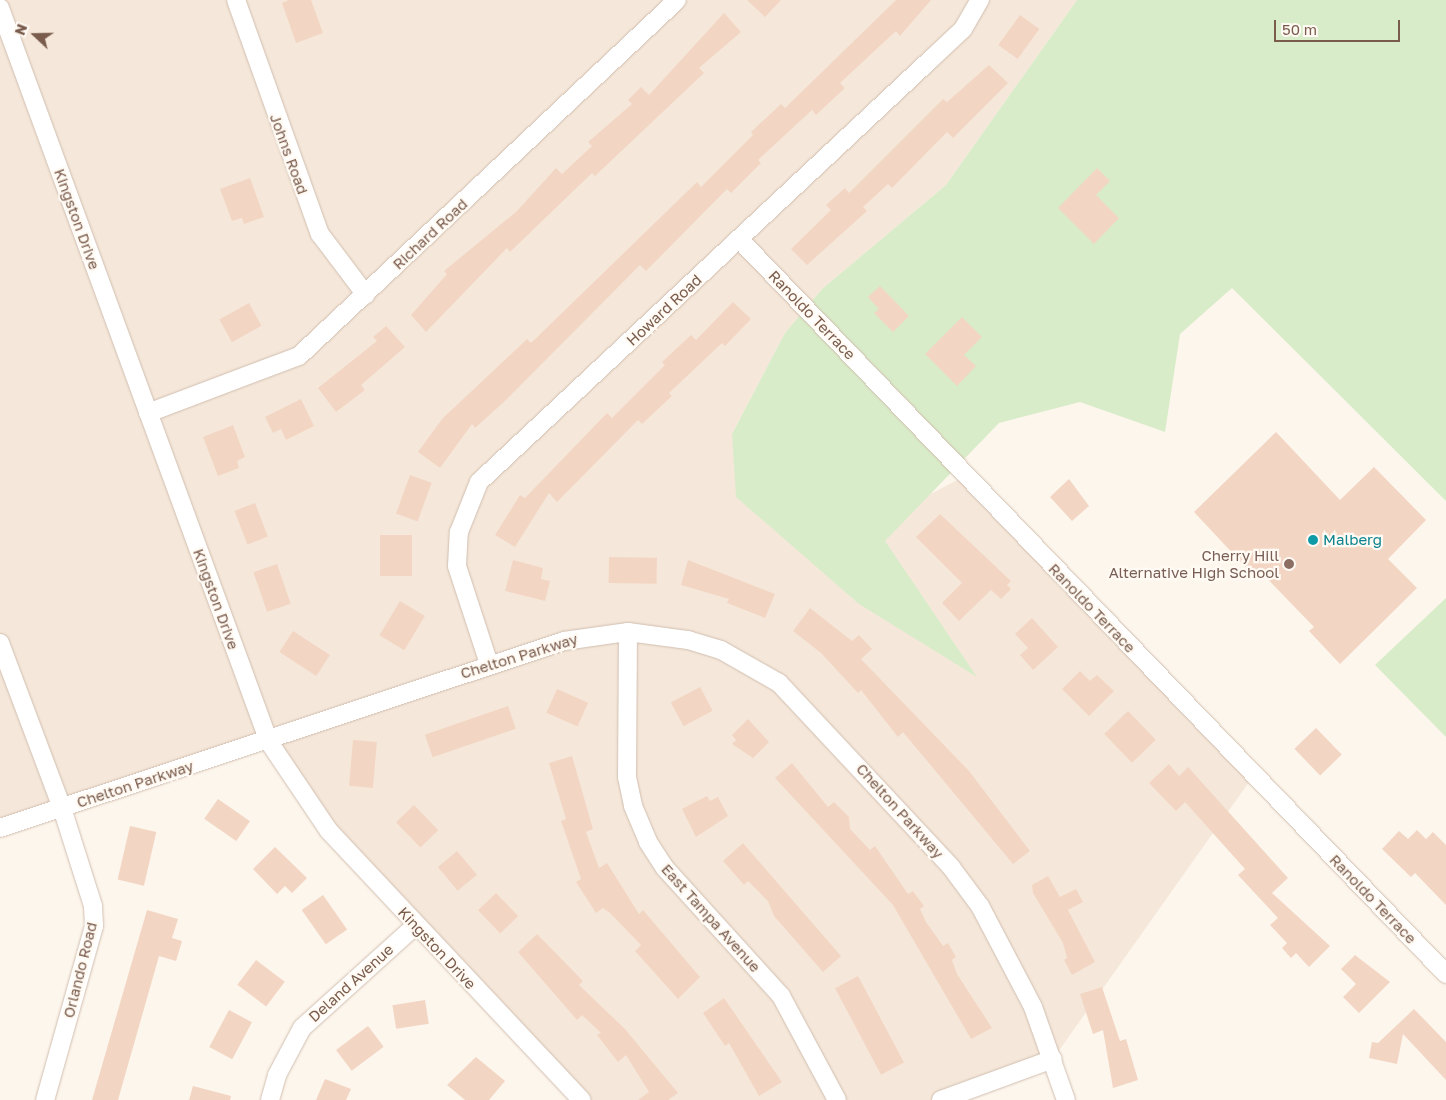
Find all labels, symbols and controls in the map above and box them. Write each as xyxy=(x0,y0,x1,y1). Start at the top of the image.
north arrow xyxy=(10,10,60,60)
scale bar xyxy=(1276,10,1402,42)
text: 50 m xyxy=(1282,20,1317,38)
text: N xyxy=(11,21,30,37)
street label: Johns Road xyxy=(266,111,312,197)
street label: Kingston Drive xyxy=(50,166,104,272)
street label: Richard Road xyxy=(389,195,471,273)
street label: Ranoldo Terrace xyxy=(765,267,859,363)
street label: Howard Road xyxy=(623,271,705,349)
place label: Malberg xyxy=(1323,531,1382,549)
marker: Malberg xyxy=(1307,534,1319,546)
street label: Kingston Drive xyxy=(189,546,243,652)
place label: Cherry Hill Alternative High School xyxy=(1109,546,1279,581)
marker: Cherry Hill Alternative High School xyxy=(1283,558,1295,570)
street label: Ranoldo Terrace xyxy=(1045,560,1139,656)
street label: Chelton Parkway xyxy=(458,630,580,682)
street label: Chelton Parkway xyxy=(74,757,196,811)
street label: Chelton Parkway xyxy=(853,760,947,862)
street label: Ranoldo Terrace xyxy=(1326,851,1420,947)
street label: East Tampa Avenue xyxy=(658,860,764,976)
street label: Kingston Drive xyxy=(394,903,480,993)
street label: Orlando Road xyxy=(59,920,101,1020)
street label: Deland Avenue xyxy=(305,940,397,1026)

